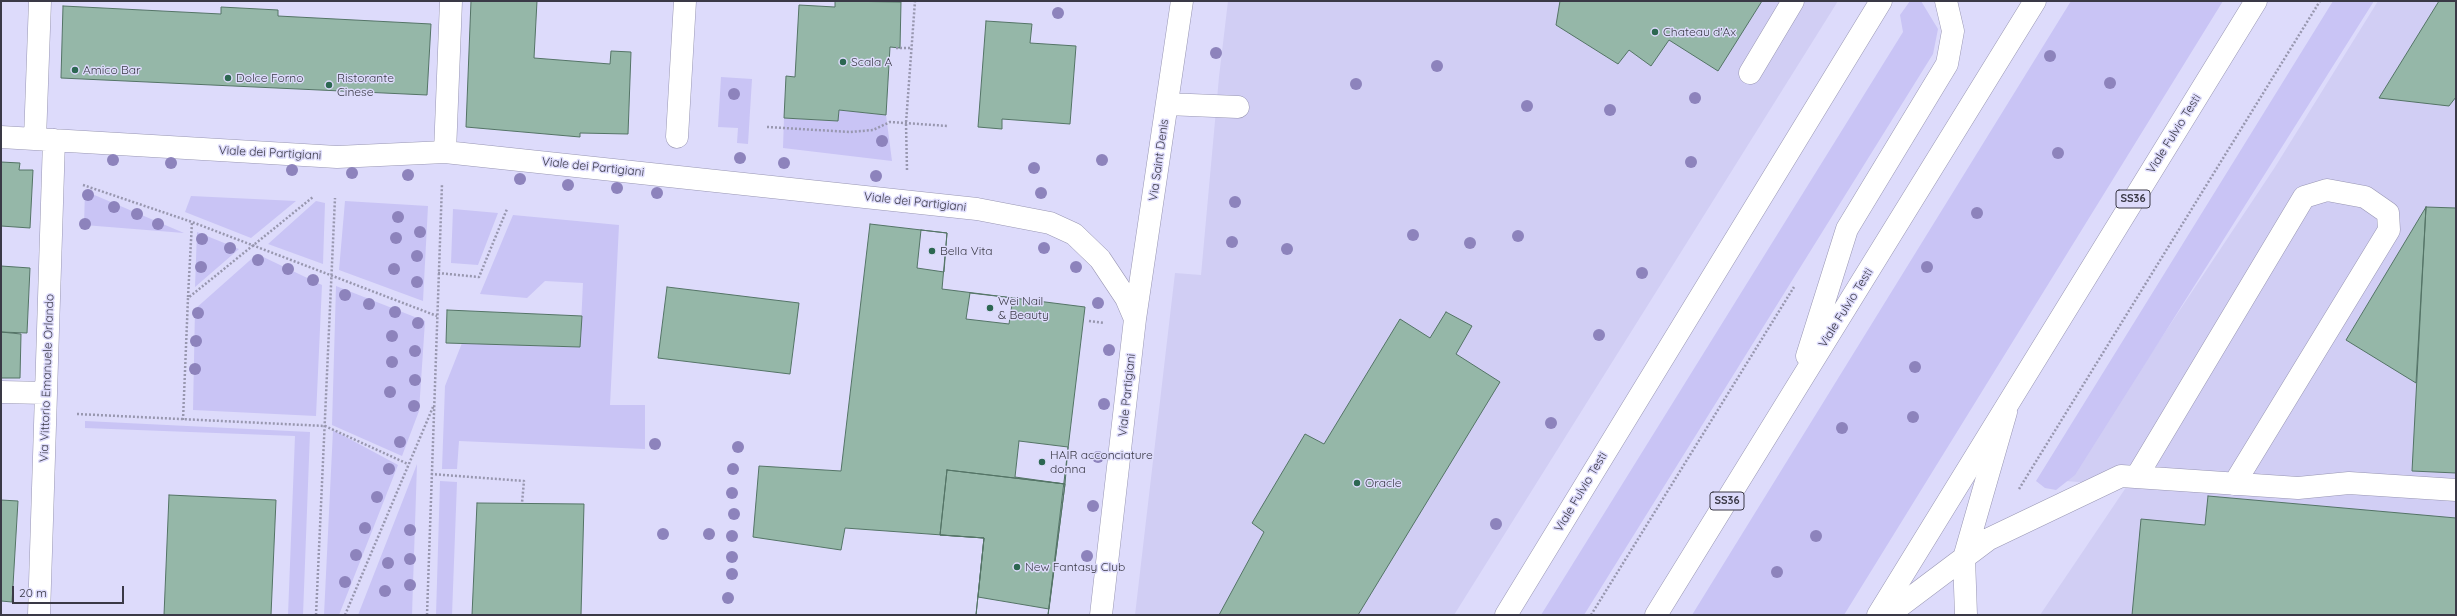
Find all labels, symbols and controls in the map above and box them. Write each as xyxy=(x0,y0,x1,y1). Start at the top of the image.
place label: Chateau d'Ax xyxy=(1663,25,1736,39)
marker: Chateau d'Ax xyxy=(1650,27,1660,37)
place label: Scala A xyxy=(851,55,892,69)
marker: Scala A xyxy=(838,57,848,67)
place label: Amico Bar xyxy=(83,63,141,77)
marker: Amico Bar xyxy=(70,65,80,75)
place label: Dolce Forno xyxy=(236,71,304,85)
place label: Ristorante Cinese xyxy=(337,71,394,99)
marker: Dolce Forno xyxy=(223,73,233,83)
marker: Ristorante Cinese xyxy=(324,80,334,90)
street label: Viale Fulvio Testi xyxy=(2144,92,2204,176)
street label: Via Saint Denis xyxy=(1146,118,1172,202)
street label: Viale dei Partigiani xyxy=(218,143,322,163)
street label: Viale dei Partigiani xyxy=(541,154,645,180)
street label: Viale dei Partigiani xyxy=(863,189,967,215)
road number: SS36 xyxy=(2116,190,2150,208)
place label: Bella Vita xyxy=(940,244,993,258)
marker: Bella Vita xyxy=(927,246,937,256)
street label: Viale Fulvio Testi xyxy=(1816,266,1876,350)
street label: Via Vittorio Emanuele Orlando xyxy=(37,294,57,462)
place label: Wei Nail & Beauty xyxy=(998,294,1049,322)
marker: Wei Nail & Beauty xyxy=(985,303,995,313)
street label: Viale Partigiani xyxy=(1116,353,1138,437)
place label: HAIR acconciature donna xyxy=(1050,448,1153,476)
street label: Viale Fulvio Testi xyxy=(1551,449,1611,535)
marker: HAIR acconciature donna xyxy=(1037,457,1047,467)
place label: Oracle xyxy=(1365,476,1402,490)
marker: Oracle xyxy=(1352,478,1362,488)
road number: SS36 xyxy=(1710,492,1744,510)
place label: New Fantasy Club xyxy=(1025,560,1125,574)
marker: New Fantasy Club xyxy=(1012,562,1022,572)
scale bar xyxy=(14,578,126,604)
text: 20 m xyxy=(19,585,47,600)

